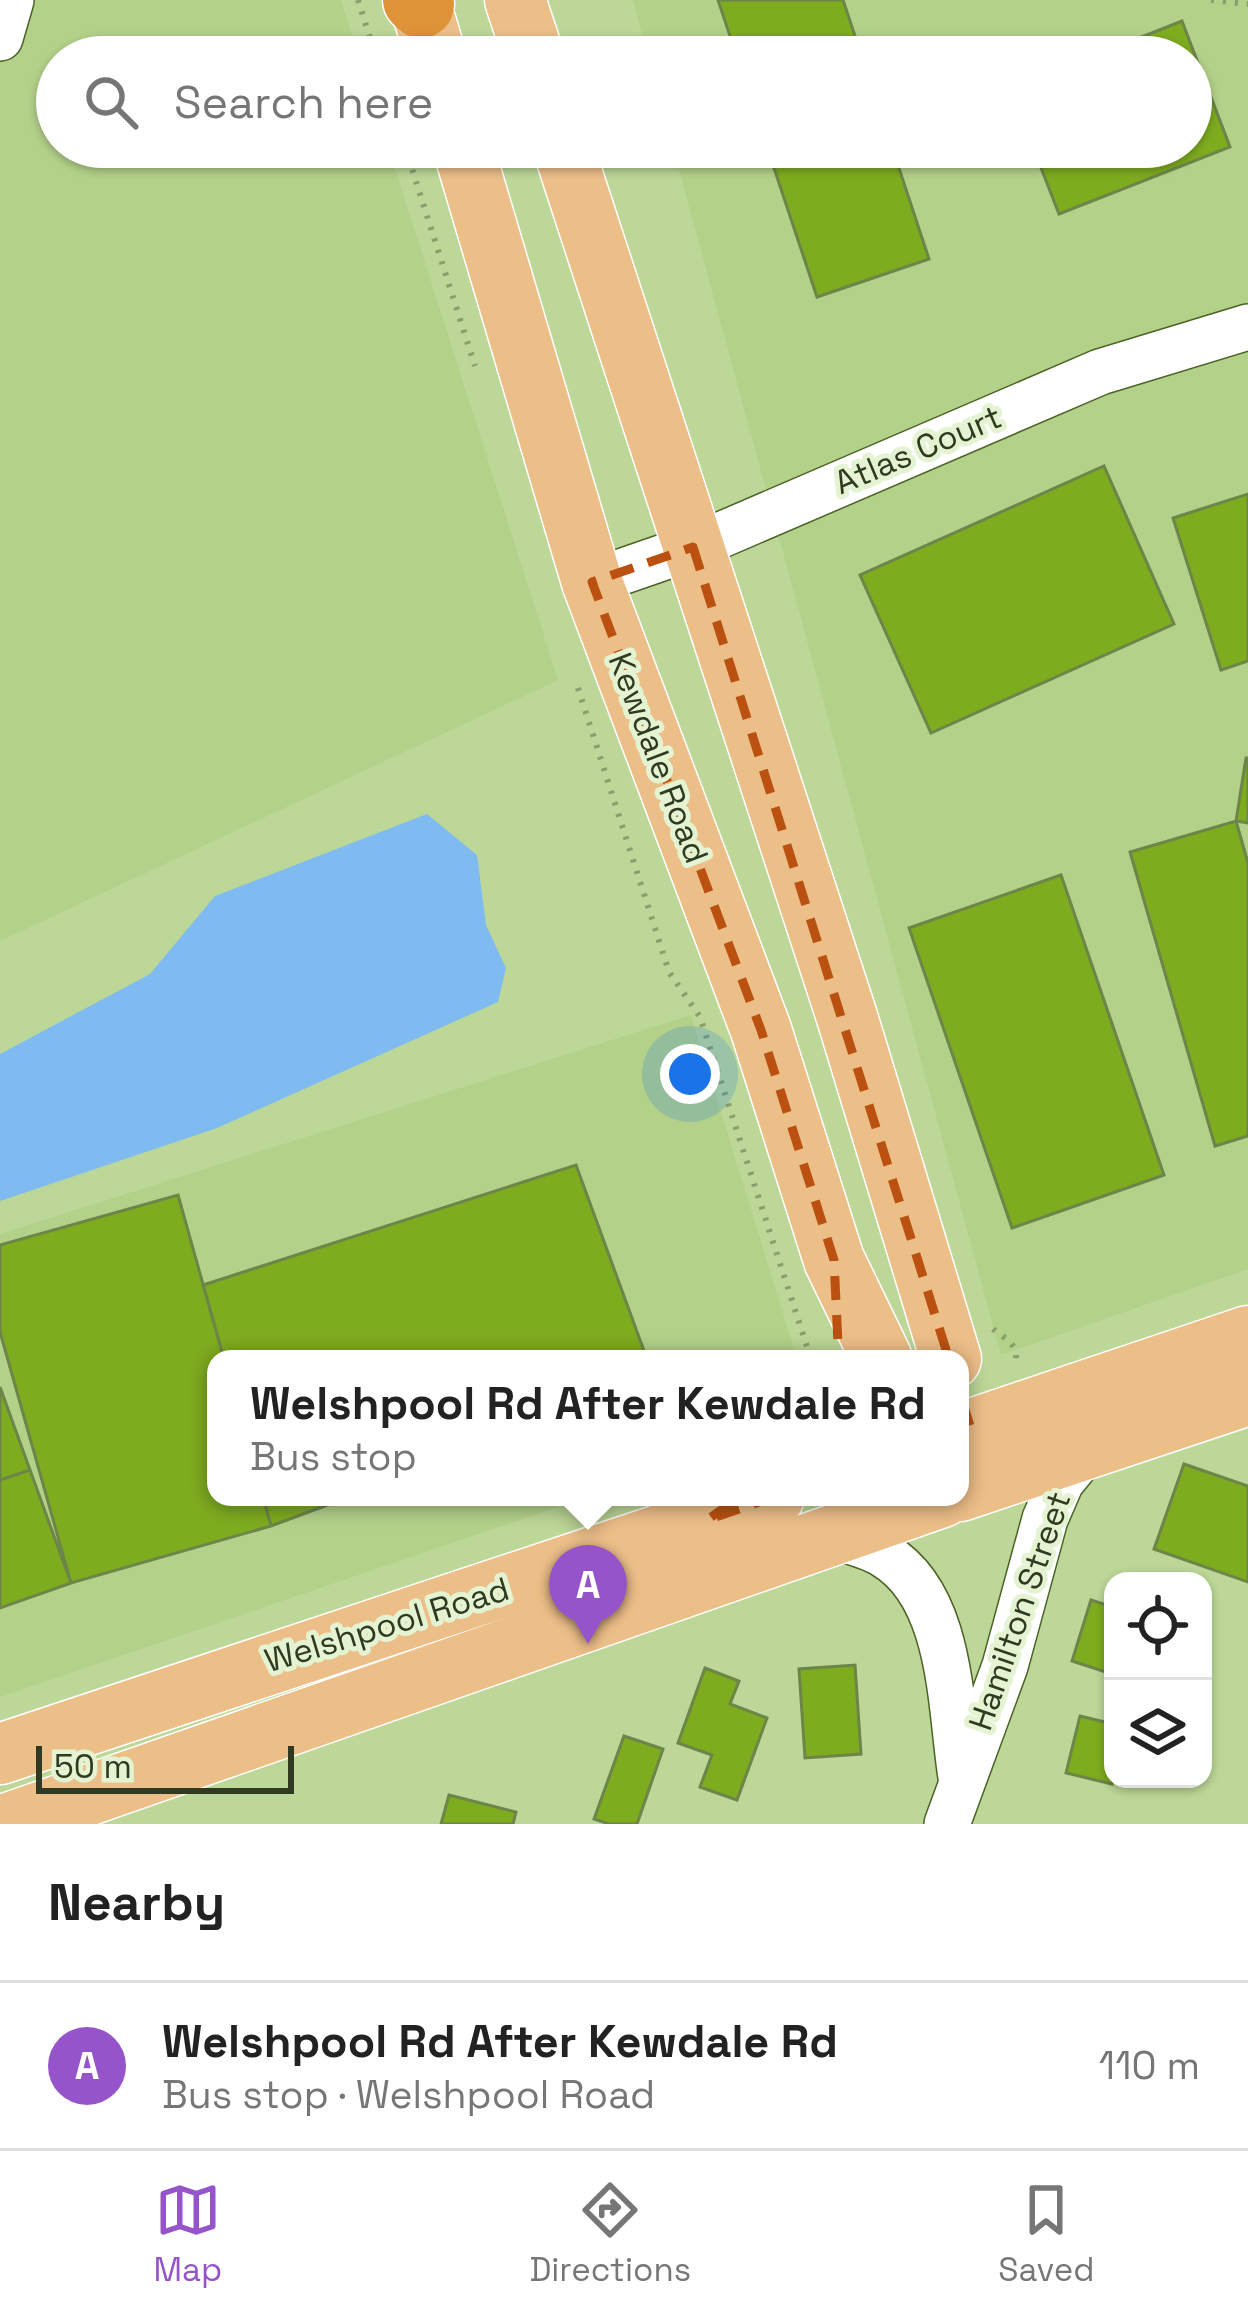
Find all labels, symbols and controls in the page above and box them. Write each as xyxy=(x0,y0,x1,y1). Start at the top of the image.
search box xyxy=(36,36,1212,168)
icon: search xyxy=(78,69,144,135)
text: Search here xyxy=(174,74,433,131)
street label: Atlas Court xyxy=(828,396,1008,504)
street label: Kewdale Road xyxy=(599,647,717,869)
your location xyxy=(660,1044,720,1104)
popup xyxy=(207,1350,969,1506)
text: Welshpool Rd After Kewdale Rd xyxy=(250,1375,926,1432)
text: Bus stop xyxy=(250,1432,417,1481)
street label: Hamilton Street xyxy=(959,1486,1081,1736)
pin: A xyxy=(549,1545,627,1644)
street label: Welshpool Road xyxy=(260,1568,514,1682)
map controls xyxy=(1104,1572,1212,1788)
button: locate xyxy=(1104,1572,1212,1680)
button: layers xyxy=(1104,1680,1212,1788)
scale bar xyxy=(36,1740,294,1793)
text: 50 m xyxy=(54,1746,132,1788)
text: Nearby xyxy=(48,1870,225,1935)
text: Welshpool Rd After Kewdale Rd xyxy=(162,2013,838,2070)
text: A xyxy=(75,2041,99,2090)
text: 110 m xyxy=(1099,2041,1200,2090)
text: Bus stop · Welshpool Road xyxy=(162,2070,655,2119)
tab: Map xyxy=(154,2177,222,2291)
tab: Directions xyxy=(529,2177,691,2291)
tab: Saved xyxy=(998,2177,1094,2291)

